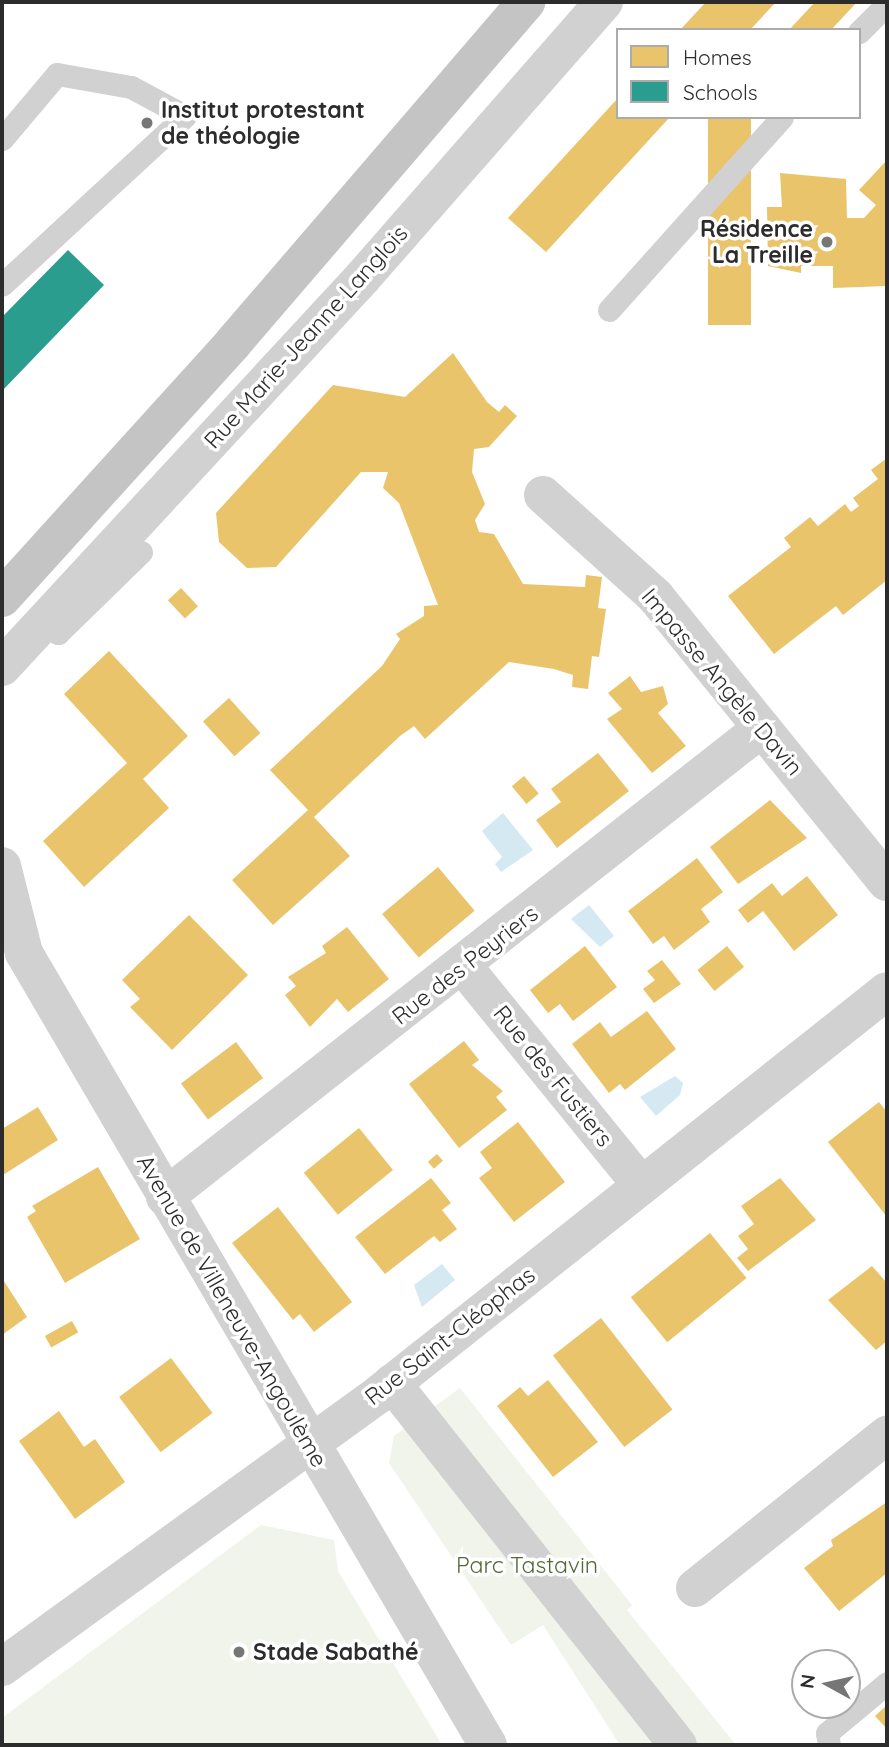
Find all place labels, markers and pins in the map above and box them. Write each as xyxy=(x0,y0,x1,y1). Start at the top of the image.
place label: Institut protestant de théologie xyxy=(161,96,365,150)
marker: Institut protestant de théologie xyxy=(139,115,155,131)
place label: Résidence La Treille xyxy=(700,215,813,269)
marker: Résidence La Treille xyxy=(819,234,835,250)
place label: Stade Sabathé xyxy=(253,1638,419,1666)
marker: Stade Sabathé xyxy=(231,1644,247,1660)

